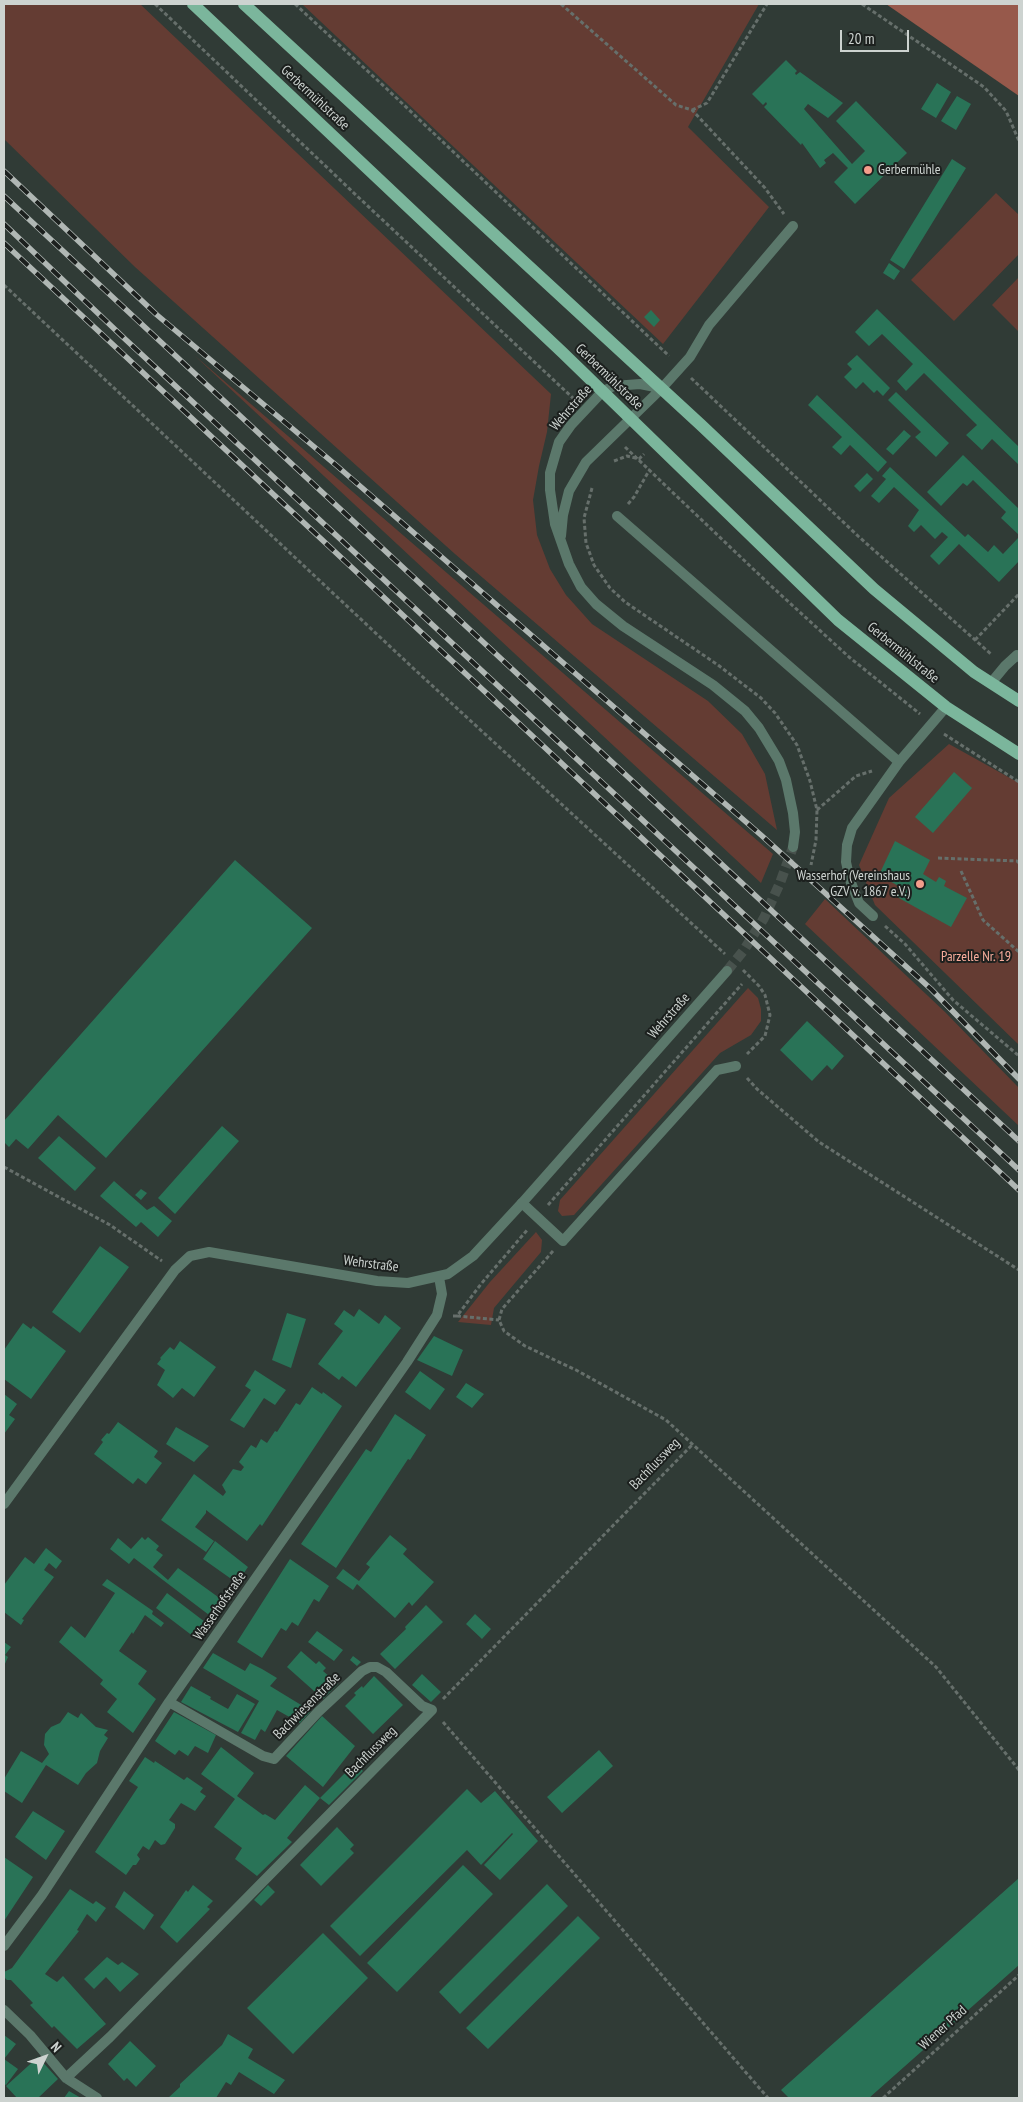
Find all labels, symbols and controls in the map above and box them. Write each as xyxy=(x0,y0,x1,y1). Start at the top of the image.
scale bar xyxy=(843,20,912,52)
text: 20 m xyxy=(848,29,874,48)
street label: Gerbermühlstraße xyxy=(277,62,353,134)
place label: Gerbermühle xyxy=(878,162,941,178)
marker: Gerbermühle xyxy=(862,164,874,176)
street label: Gerbermühlstraße xyxy=(572,341,646,413)
street label: Wehrstraße xyxy=(547,382,595,434)
street label: Gerbermühlstraße xyxy=(864,619,942,687)
place label: Wasserhof (Vereinshaus GZV v. 1867 e.V.) xyxy=(797,868,910,900)
marker: Wasserhof (Vereinshaus GZV v. 1867 e.V.) xyxy=(914,878,926,890)
park label: Parzelle Nr. 19 xyxy=(941,949,1011,965)
street label: Wehrstraße xyxy=(645,990,693,1042)
street label: Wehrstraße xyxy=(343,1252,399,1276)
street label: Bachflussweg xyxy=(626,1435,684,1493)
street label: Wasserhofstraße xyxy=(190,1568,250,1644)
street label: Bachwiesenstraße xyxy=(270,1669,344,1743)
street label: Bachflussweg xyxy=(342,1723,400,1781)
street label: Wiener Pfad xyxy=(916,2002,970,2054)
north arrow xyxy=(20,2032,70,2082)
text: N xyxy=(47,2038,65,2056)

